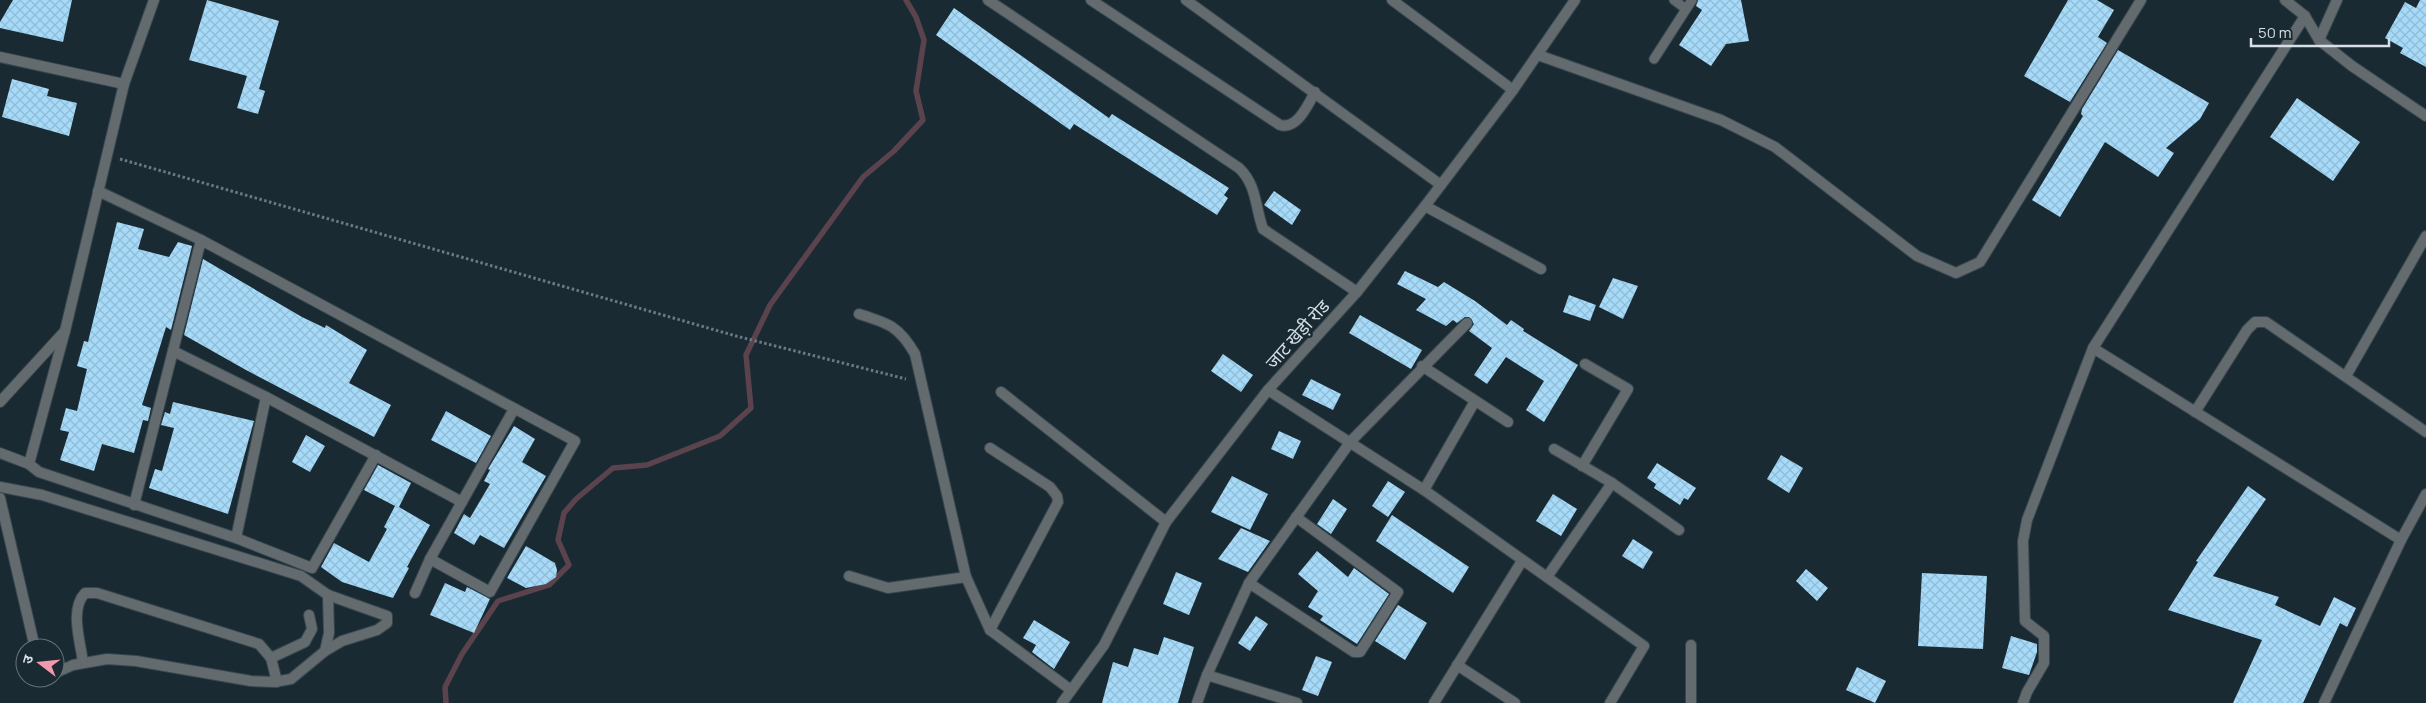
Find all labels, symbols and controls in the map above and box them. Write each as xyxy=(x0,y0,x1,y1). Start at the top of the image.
scale bar xyxy=(2251,15,2388,47)
text: 50 m xyxy=(2258,22,2292,43)
street label: जाट खेड़ी रोड xyxy=(1260,294,1335,374)
north arrow xyxy=(15,638,65,688)
text: उ xyxy=(17,652,38,666)

